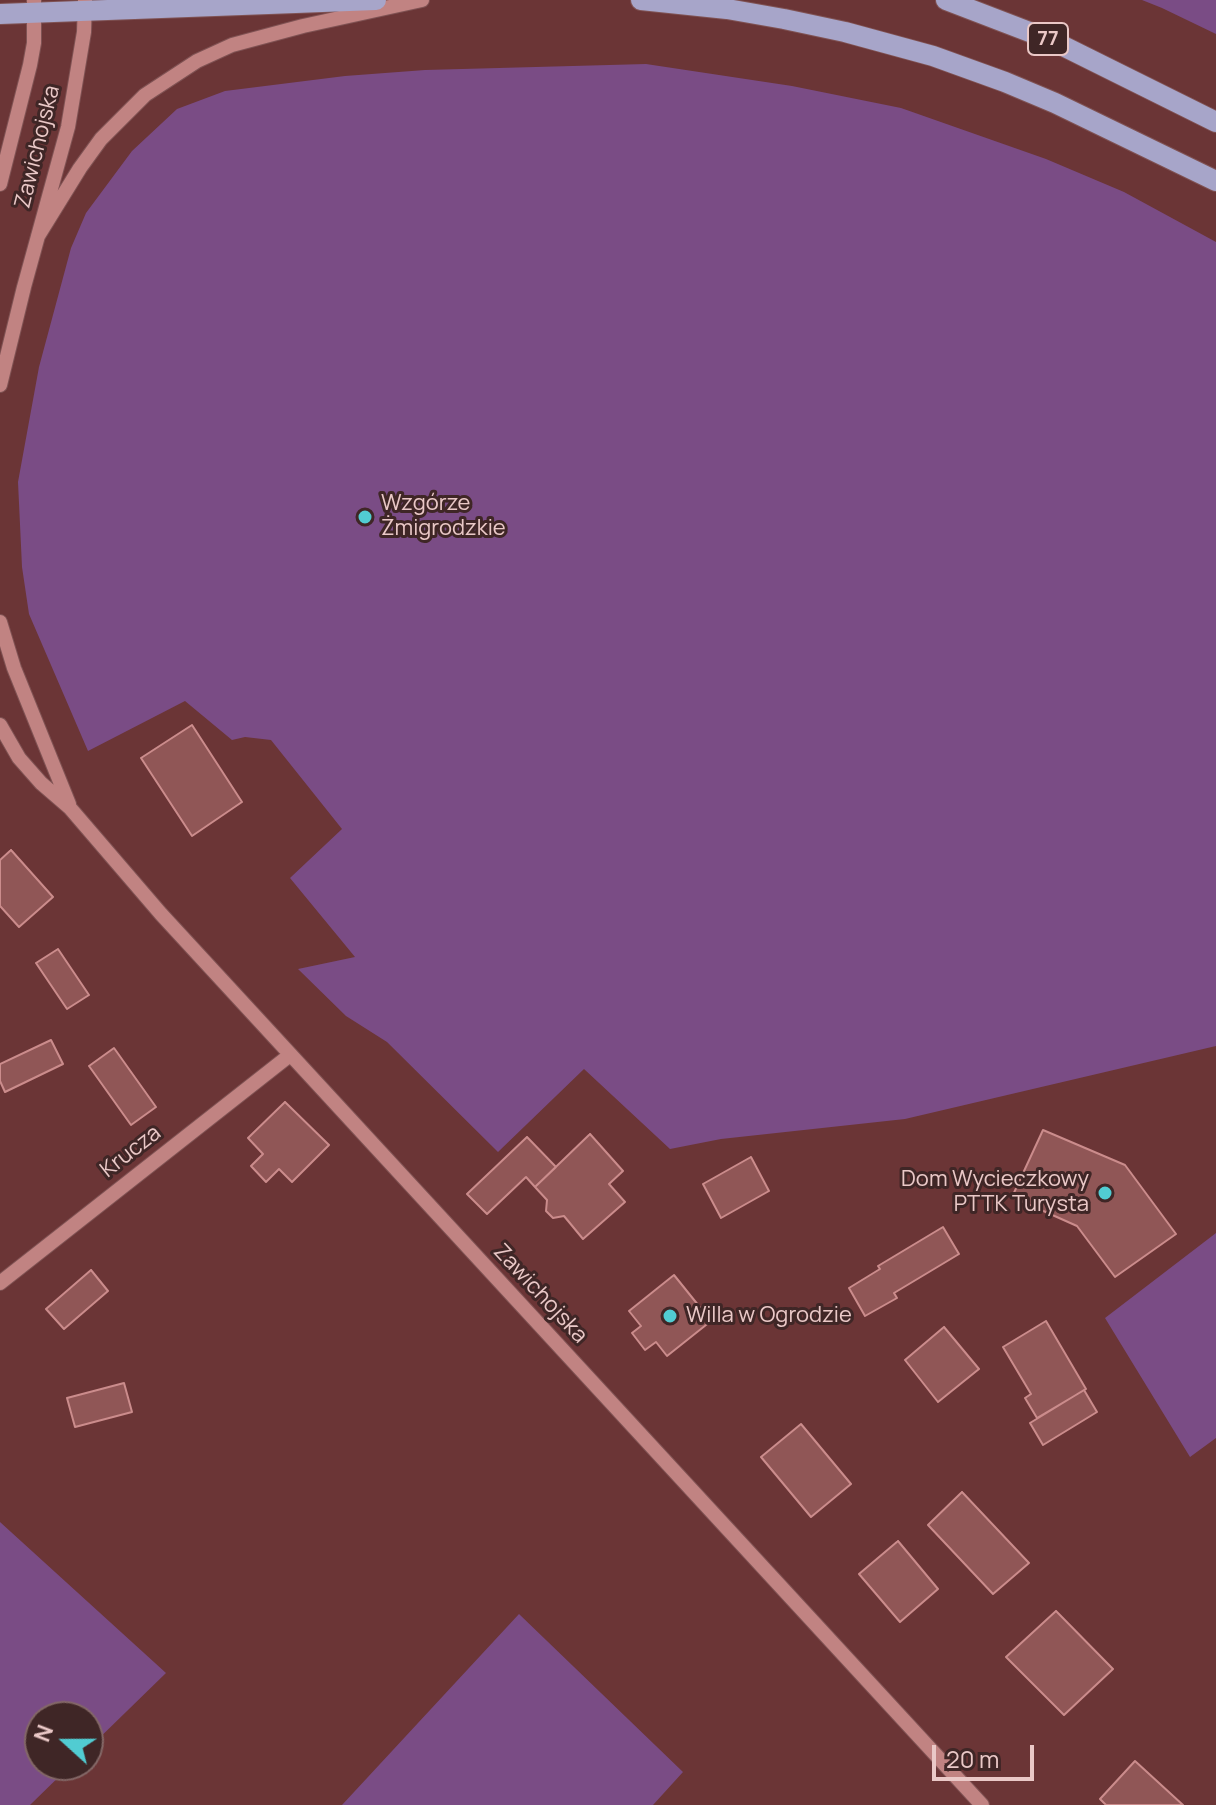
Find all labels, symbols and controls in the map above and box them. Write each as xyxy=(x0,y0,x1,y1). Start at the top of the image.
road number: 77 xyxy=(1028,23,1068,55)
street label: Zawichojska xyxy=(10,83,66,211)
place label: Wzgórze Żmigrodzkie xyxy=(381,491,506,542)
marker: Wzgórze Żmigrodzkie xyxy=(356,508,374,526)
street label: Krucza xyxy=(96,1120,166,1184)
place label: Dom Wycieczkowy PTTK Turysta xyxy=(901,1167,1089,1218)
marker: Dom Wycieczkowy PTTK Turysta xyxy=(1096,1184,1114,1202)
street label: Zawichojska xyxy=(487,1239,593,1349)
place label: Willa w Ogrodzie xyxy=(686,1303,852,1329)
marker: Willa w Ogrodzie xyxy=(661,1307,679,1325)
north arrow xyxy=(24,1701,104,1781)
text: N xyxy=(27,1720,60,1746)
scale bar xyxy=(936,1729,1038,1779)
text: 20 m xyxy=(946,1742,999,1775)

